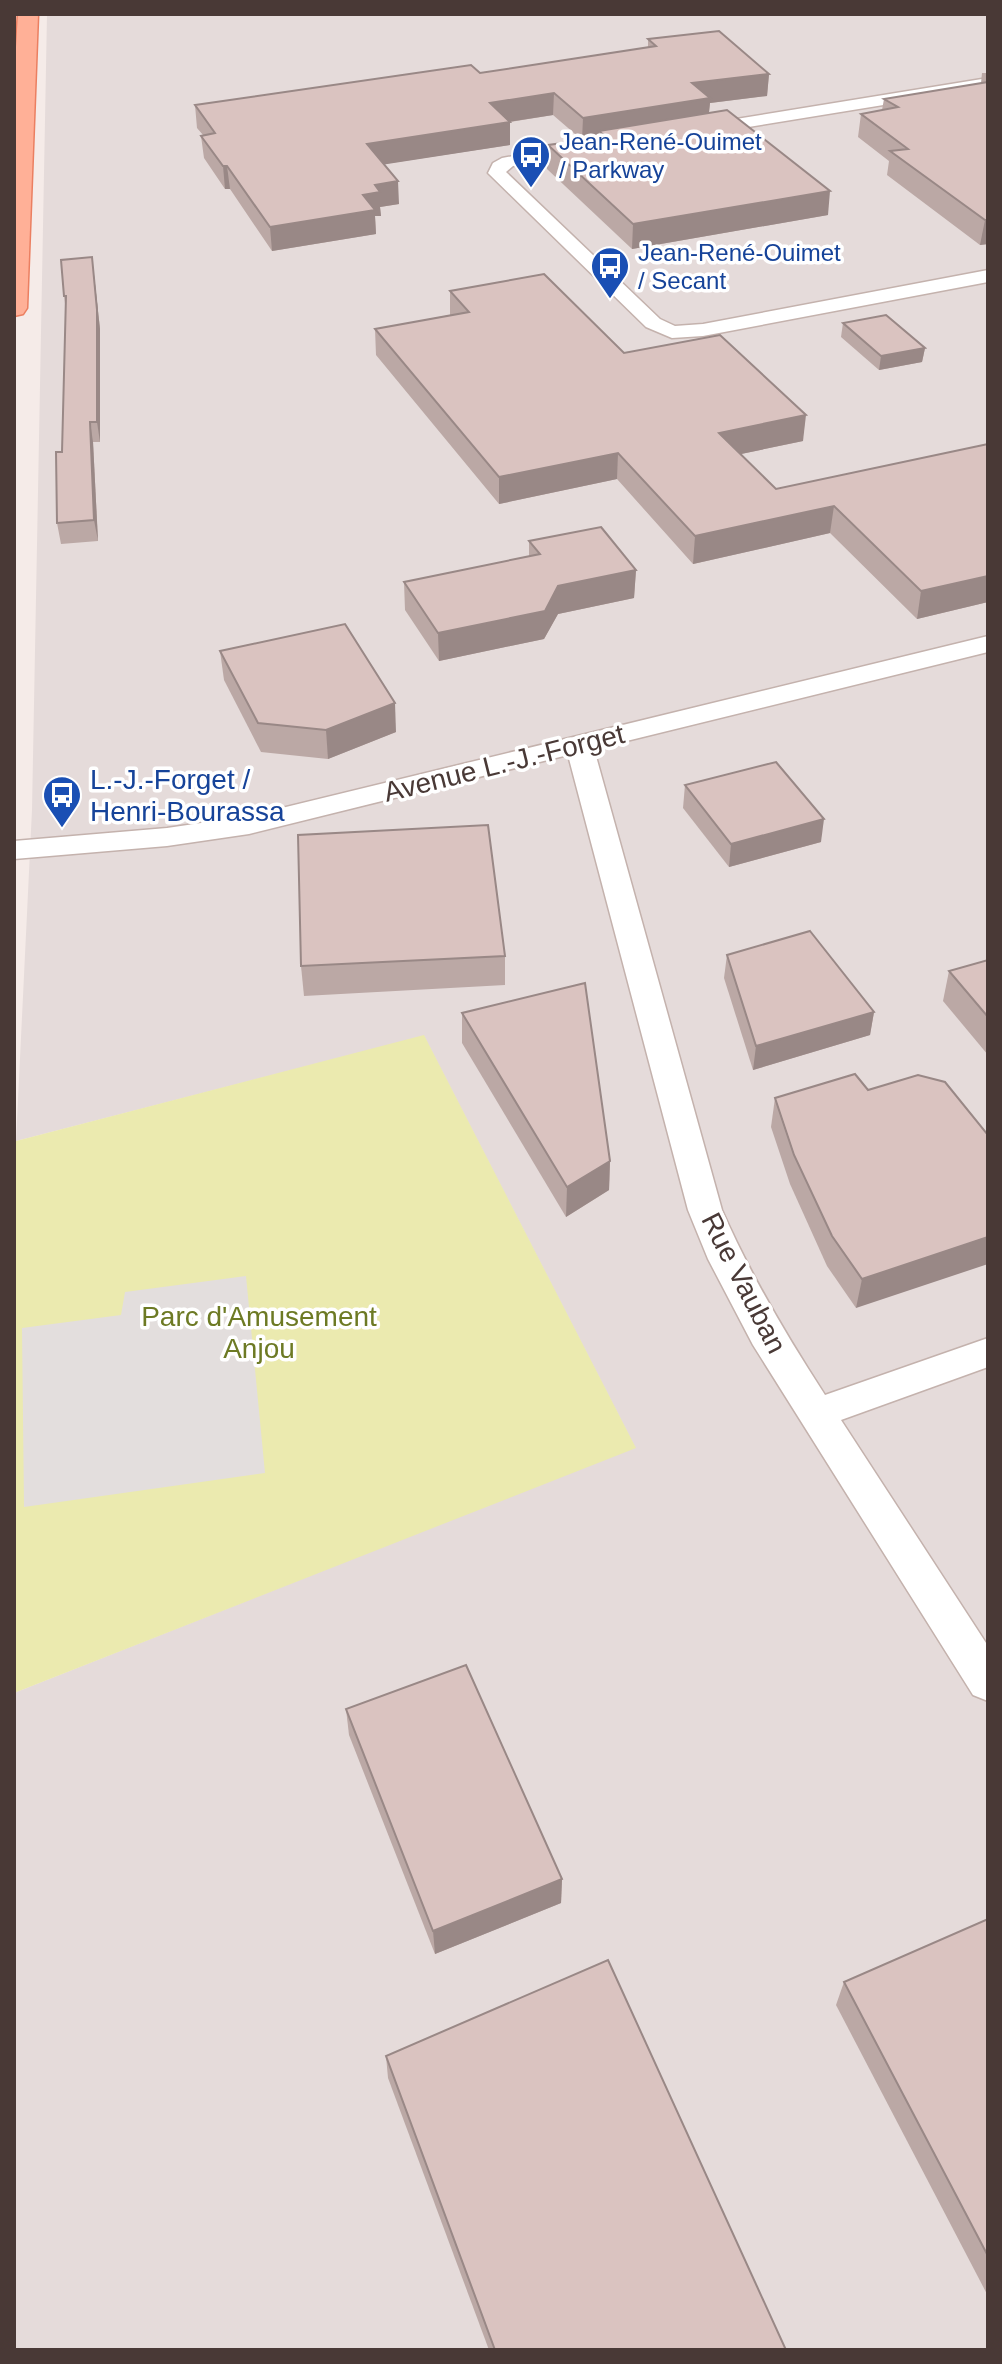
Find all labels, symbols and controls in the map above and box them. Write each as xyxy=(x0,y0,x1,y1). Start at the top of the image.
place label: Jean-René-Ouimet / Parkway xyxy=(559,128,762,183)
bus stop icon: Jean-René-Ouimet / Parkway xyxy=(510,134,552,189)
place label: Jean-René-Ouimet / Secant xyxy=(638,239,841,294)
bus stop icon: Jean-René-Ouimet / Secant xyxy=(589,245,631,300)
street label: Avenue L.-J.-Forget xyxy=(380,718,628,808)
place label: L.-J.-Forget / Henri-Bourassa xyxy=(90,764,285,827)
bus stop icon: L.-J.-Forget / Henri-Bourassa xyxy=(41,774,83,829)
street label: Rue Vauban xyxy=(695,1208,793,1358)
park label: Parc d'Amusement Anjou xyxy=(141,1301,377,1364)

